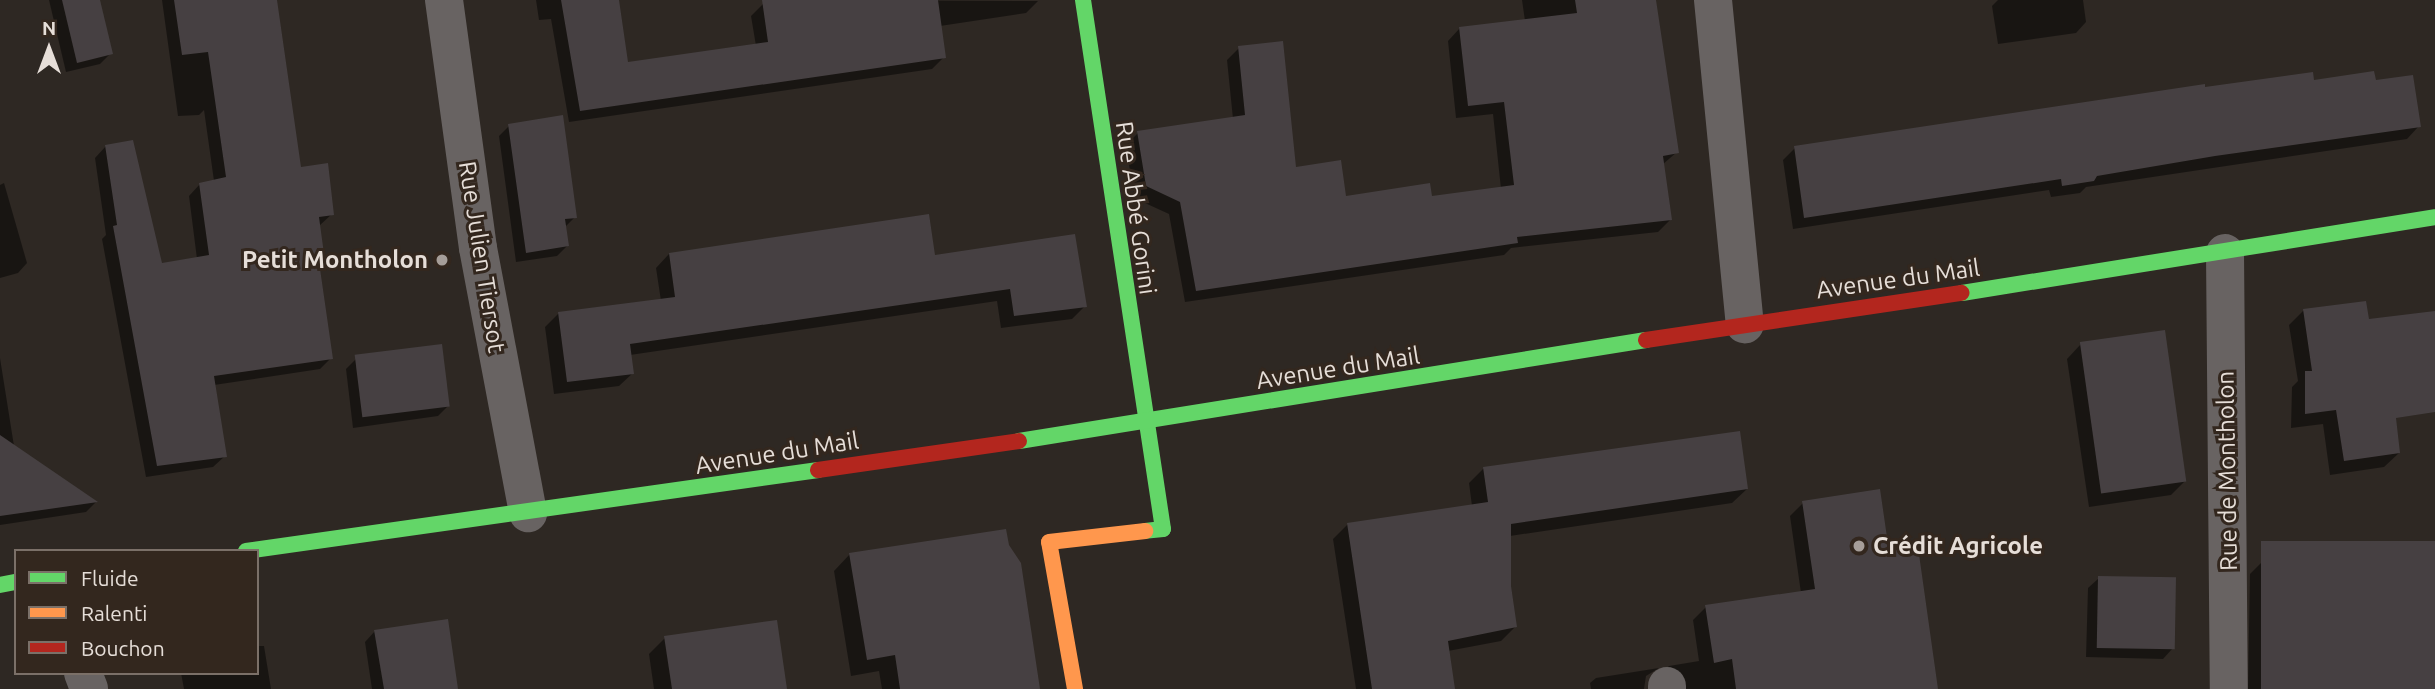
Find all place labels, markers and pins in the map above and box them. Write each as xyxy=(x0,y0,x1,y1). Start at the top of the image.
place label: Petit Montholon xyxy=(242,246,428,274)
marker: Petit Montholon xyxy=(434,252,450,268)
place label: Crédit Agricole xyxy=(1873,532,2043,560)
marker: Crédit Agricole xyxy=(1851,538,1867,554)

